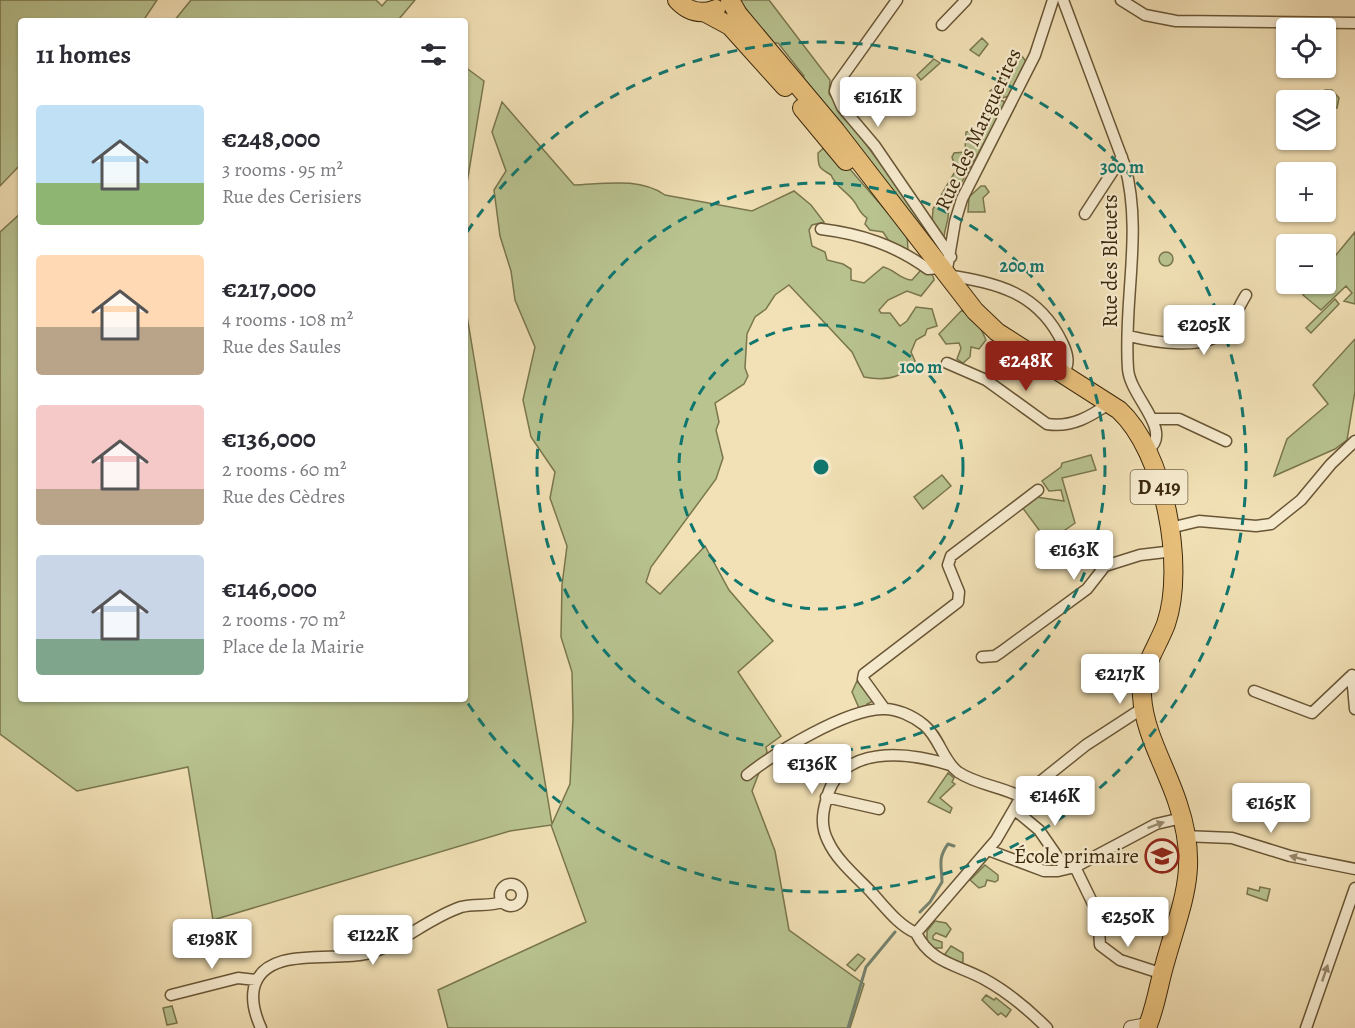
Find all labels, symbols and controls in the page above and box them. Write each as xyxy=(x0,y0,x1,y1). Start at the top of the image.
map controls xyxy=(1276,18,1336,294)
button: locate xyxy=(1276,18,1336,78)
text: 11 homes xyxy=(36,37,131,72)
icon: filters xyxy=(417,38,450,71)
street label: Rue des Marguerites xyxy=(928,43,1028,215)
pin: €161K xyxy=(836,77,920,128)
text: €161K xyxy=(854,83,902,110)
button: layers xyxy=(1276,90,1336,150)
text: €248,000 xyxy=(222,121,320,156)
icon: home xyxy=(84,129,156,201)
text: 300 m xyxy=(1100,155,1144,179)
text: 3 rooms · 95 m² xyxy=(222,156,343,183)
button: + xyxy=(1276,162,1336,222)
text: Rue des Cerisiers xyxy=(222,183,362,210)
street label: Rue des Bleuets xyxy=(1096,194,1124,328)
button: − xyxy=(1276,234,1336,294)
text: 200 m xyxy=(999,254,1045,278)
text: €217,000 xyxy=(222,271,316,306)
icon: home xyxy=(84,279,156,351)
pin: €205K xyxy=(1162,305,1246,356)
text: 4 rooms · 108 m² xyxy=(222,306,353,333)
text: €205K xyxy=(1178,311,1230,338)
text: Rue des Saules xyxy=(222,333,341,360)
pin: €248K xyxy=(984,341,1068,392)
text: €248K xyxy=(999,347,1053,374)
text: 100 m xyxy=(900,355,942,379)
text: €136,000 xyxy=(222,421,316,456)
icon: home xyxy=(84,429,156,501)
text: 2 rooms · 60 m² xyxy=(222,456,346,483)
centre of rings xyxy=(811,457,831,477)
road number: D 419 xyxy=(1130,470,1188,504)
text: Rue des Cèdres xyxy=(222,483,345,510)
pin: €163K xyxy=(1032,530,1116,581)
text: €163K xyxy=(1049,536,1099,563)
text: €146,000 xyxy=(222,571,317,606)
icon: home xyxy=(84,579,156,651)
text: 2 rooms · 70 m² xyxy=(222,606,346,633)
text: Place de la Mairie xyxy=(222,633,364,660)
pin: €217K xyxy=(1078,654,1162,705)
text: €217K xyxy=(1095,660,1145,687)
pin: €136K xyxy=(770,744,854,795)
text: €136K xyxy=(787,750,837,777)
pin: €146K xyxy=(1013,776,1097,827)
text: €146K xyxy=(1030,782,1080,809)
pin: €165K xyxy=(1229,783,1313,834)
text: €165K xyxy=(1246,789,1296,816)
one-way arrow xyxy=(1147,820,1165,830)
school or university icon: École primaire xyxy=(1144,838,1180,874)
place label: École primaire xyxy=(1014,842,1139,870)
one-way arrow xyxy=(1289,852,1307,862)
pin: €250K xyxy=(1086,897,1170,948)
text: €250K xyxy=(1102,903,1154,930)
pin: €122K xyxy=(331,915,415,966)
pin: €198K xyxy=(170,919,254,970)
text: €122K xyxy=(347,921,399,948)
text: €198K xyxy=(187,925,237,952)
one-way arrow xyxy=(1321,964,1331,982)

